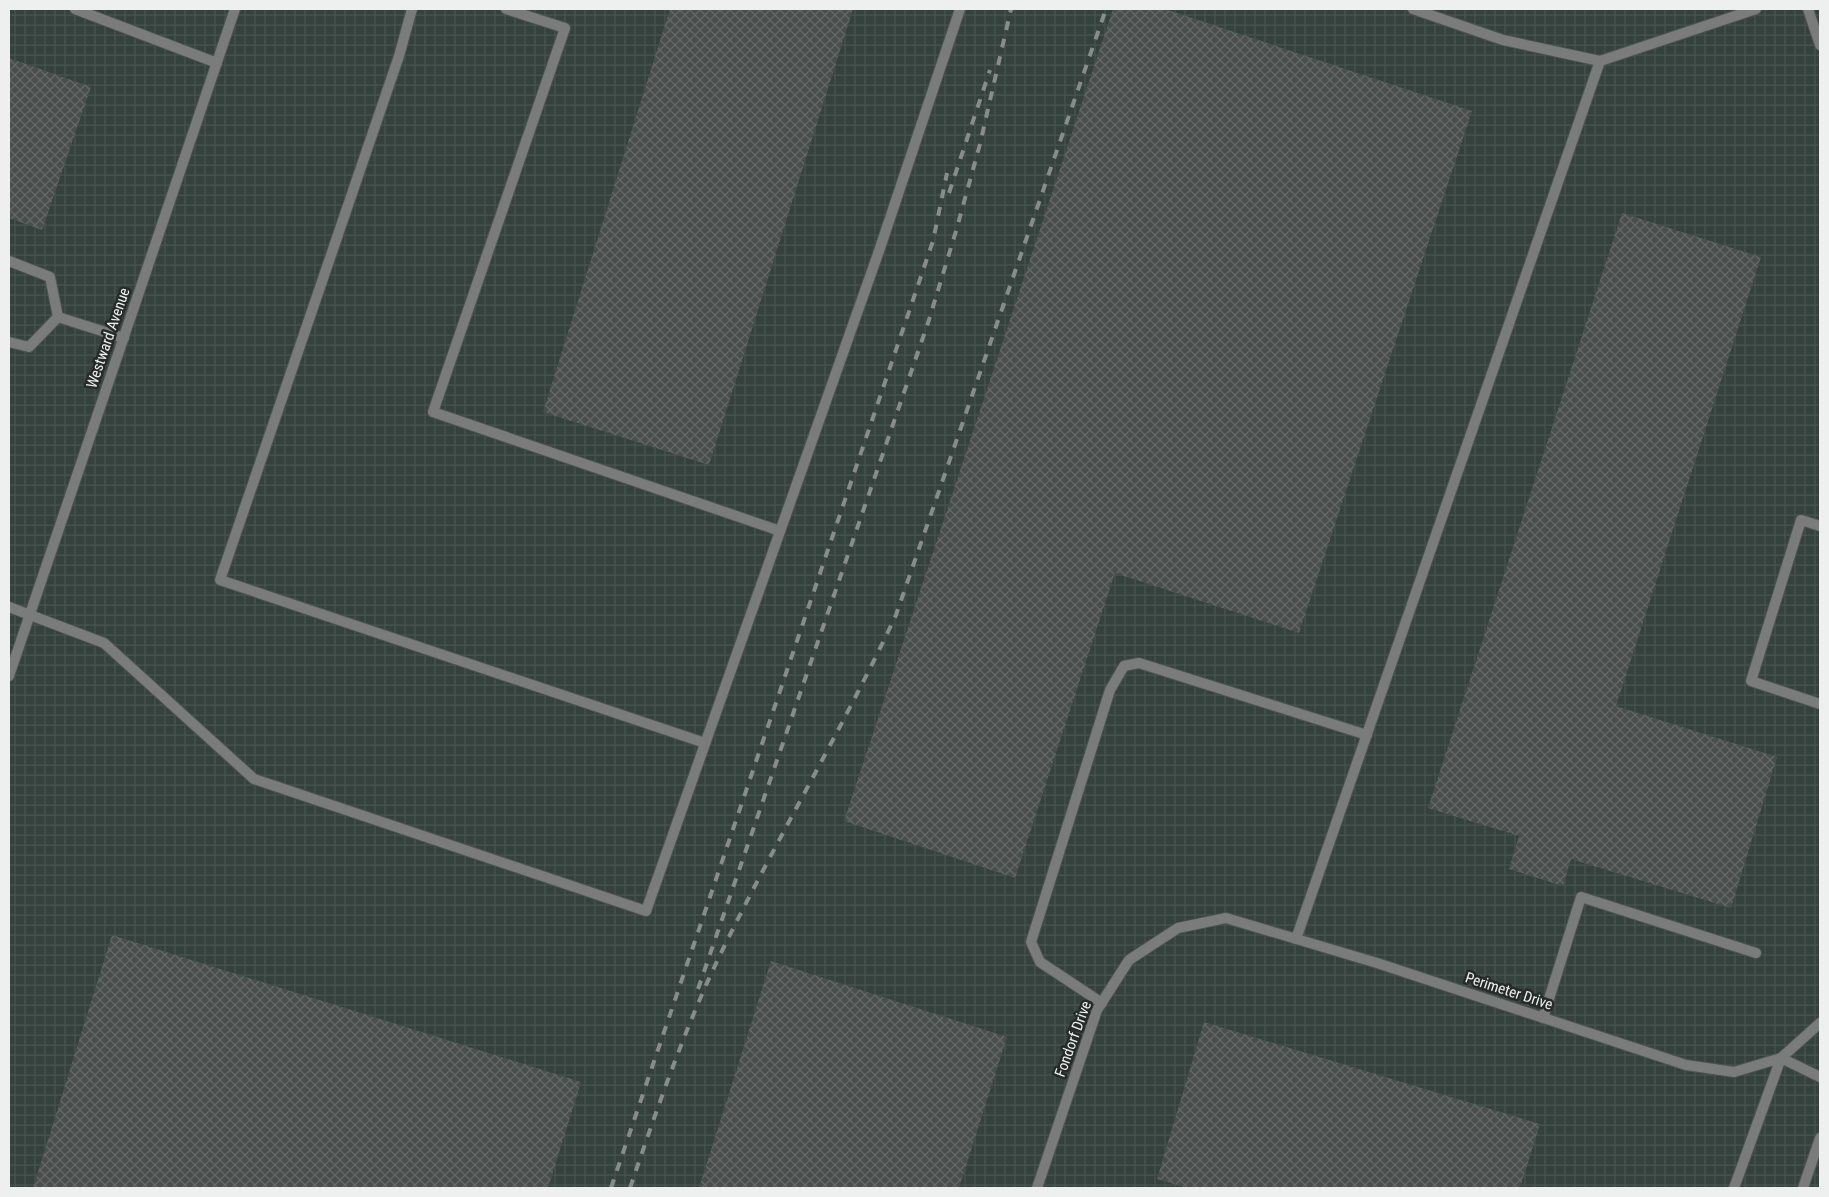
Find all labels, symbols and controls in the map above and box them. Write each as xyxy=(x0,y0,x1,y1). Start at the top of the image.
street label: Westward Avenue xyxy=(82,285,134,391)
street label: Perimeter Drive xyxy=(1463,968,1555,1014)
street label: Fondorf Drive xyxy=(1051,999,1095,1079)

